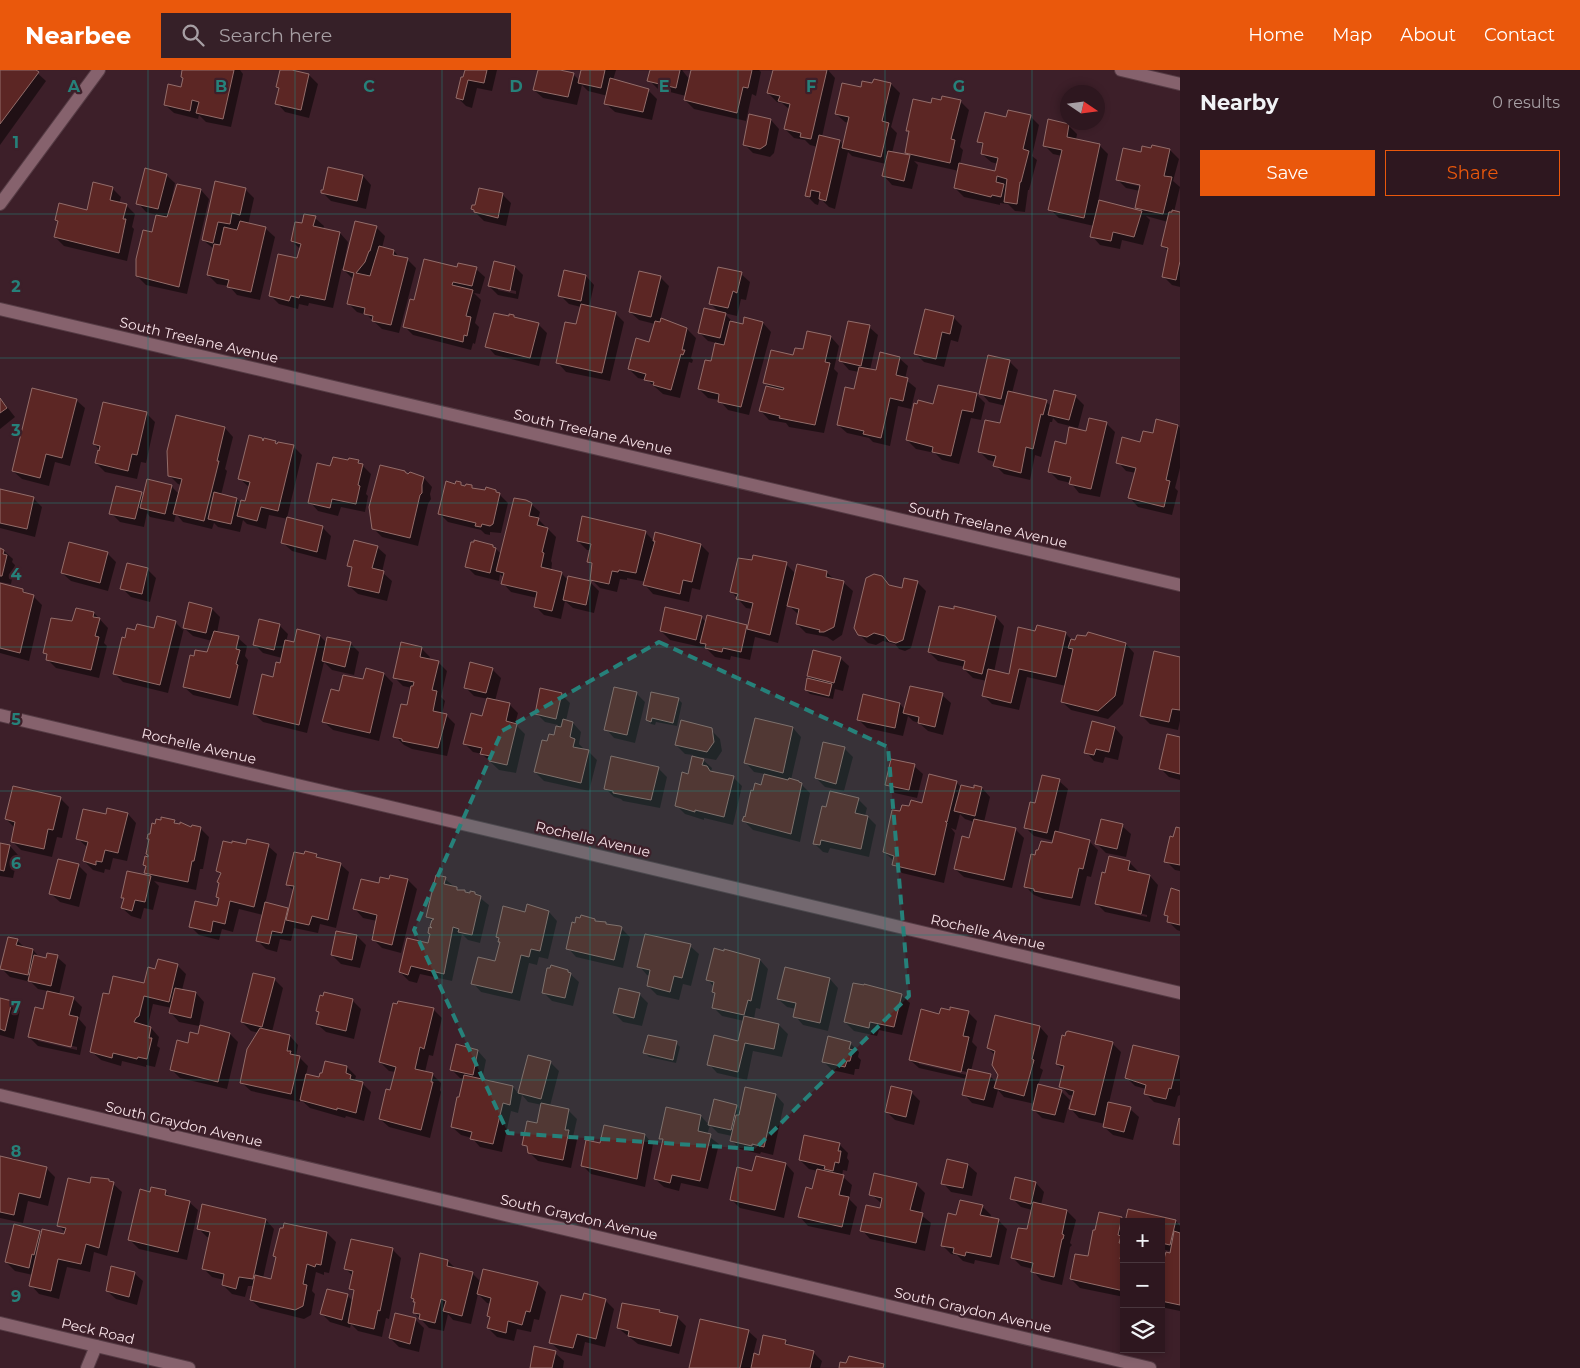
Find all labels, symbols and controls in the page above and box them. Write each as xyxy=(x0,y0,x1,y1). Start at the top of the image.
search box xyxy=(161,13,511,58)
text: Nearbee xyxy=(25,21,131,50)
icon: search xyxy=(179,21,207,49)
text: Search here xyxy=(219,24,332,47)
text: Home xyxy=(1248,24,1304,46)
text: Map xyxy=(1332,24,1372,46)
text: About xyxy=(1400,24,1456,46)
text: Contact xyxy=(1484,24,1555,46)
text: A xyxy=(67,77,81,96)
text: B xyxy=(215,77,227,96)
text: C xyxy=(363,77,375,96)
text: D xyxy=(509,77,523,96)
text: E xyxy=(659,77,669,96)
text: F xyxy=(806,77,816,96)
text: G xyxy=(953,77,965,96)
north arrow xyxy=(1060,85,1105,130)
text: Nearby xyxy=(1200,90,1279,115)
text: 0 results xyxy=(1492,93,1560,112)
text: 1 xyxy=(13,133,19,152)
button: Save xyxy=(1200,150,1375,196)
button: Share xyxy=(1385,150,1560,196)
text: 2 xyxy=(11,277,21,296)
street label: South Treelane Avenue xyxy=(118,313,280,367)
street label: South Treelane Avenue xyxy=(512,405,674,459)
text: 3 xyxy=(10,421,21,440)
street label: South Treelane Avenue xyxy=(907,498,1069,552)
text: 4 xyxy=(10,565,22,584)
text: 5 xyxy=(11,710,21,729)
street label: Rochelle Avenue xyxy=(140,724,258,768)
street label: Rochelle Avenue xyxy=(534,817,652,861)
text: 6 xyxy=(11,854,21,873)
street label: Rochelle Avenue xyxy=(929,910,1047,954)
text: 7 xyxy=(11,998,21,1017)
street label: South Graydon Avenue xyxy=(103,1097,265,1151)
text: 8 xyxy=(11,1142,21,1161)
street label: South Graydon Avenue xyxy=(498,1190,660,1244)
map controls xyxy=(1120,1218,1165,1353)
button: + xyxy=(1120,1218,1165,1263)
button: − xyxy=(1120,1263,1165,1308)
street label: South Graydon Avenue xyxy=(892,1283,1054,1337)
text: 9 xyxy=(11,1287,21,1306)
button: layers xyxy=(1120,1308,1165,1353)
street label: Peck Road xyxy=(60,1314,136,1348)

